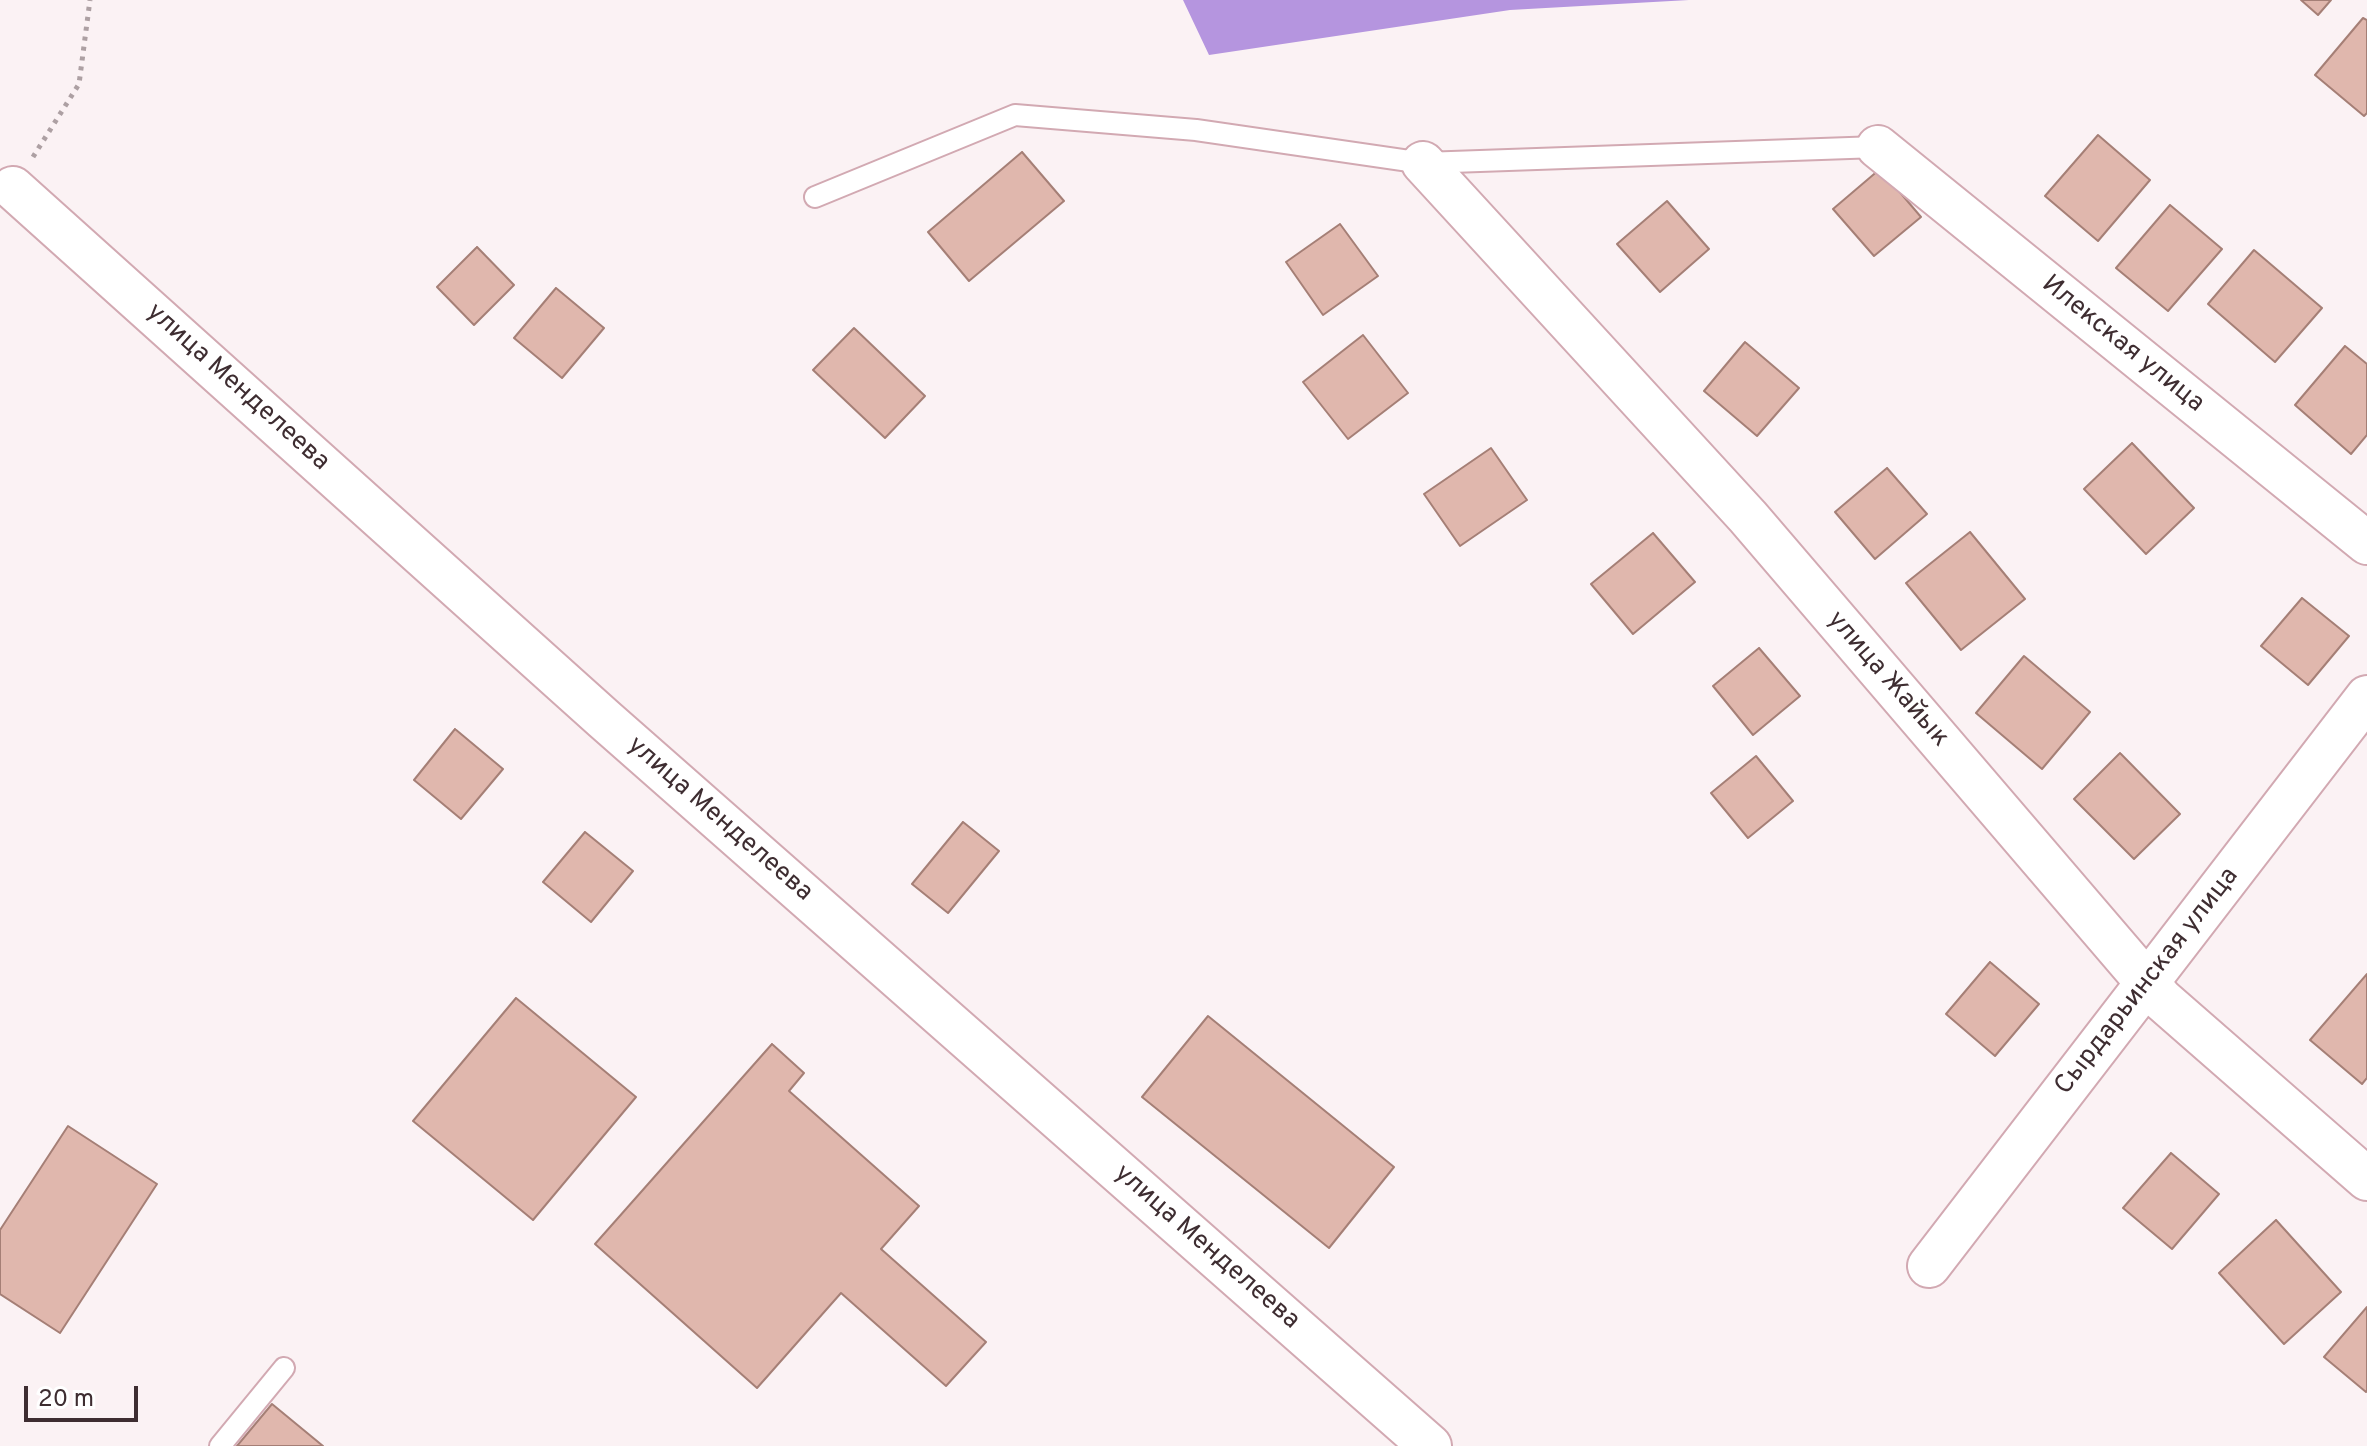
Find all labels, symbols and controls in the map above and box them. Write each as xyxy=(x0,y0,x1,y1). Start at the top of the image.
street label: Илекская улица xyxy=(2034,270,2210,420)
street label: улица Менделеева xyxy=(139,298,335,478)
street label: улица Жайык xyxy=(1819,606,1955,754)
street label: улица Менделеева xyxy=(620,731,818,909)
street label: Сырдарьинская улица xyxy=(2050,862,2246,1102)
street label: улица Менделеева xyxy=(1107,1159,1305,1337)
scale bar xyxy=(28,1370,142,1420)
text: 20 m xyxy=(38,1385,94,1415)

